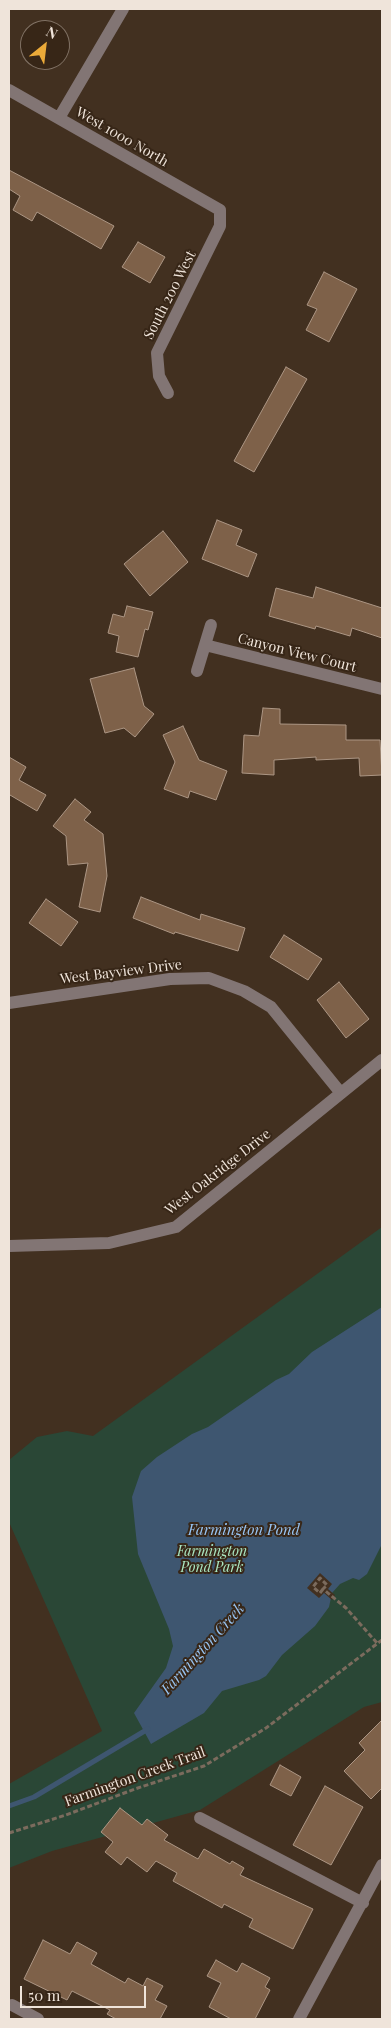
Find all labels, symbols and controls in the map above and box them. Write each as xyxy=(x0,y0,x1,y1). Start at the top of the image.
north arrow xyxy=(20,20,70,70)
text: N xyxy=(43,22,61,43)
street label: West 1000 North xyxy=(73,104,171,170)
street label: South 200 West xyxy=(140,248,200,342)
street label: Canyon View Court xyxy=(236,630,358,676)
street label: West Bayview Drive xyxy=(59,956,183,988)
street label: West Oakridge Drive xyxy=(162,1126,274,1218)
water label: Farmington Pond xyxy=(188,1521,300,1539)
park label: Farmington Pond Park xyxy=(177,1544,247,1576)
water label: Farmington Creek xyxy=(158,1600,248,1698)
street label: Farmington Creek Trail xyxy=(62,1744,208,1810)
scale bar xyxy=(22,1976,149,2008)
text: 50 m xyxy=(28,1985,60,2005)

